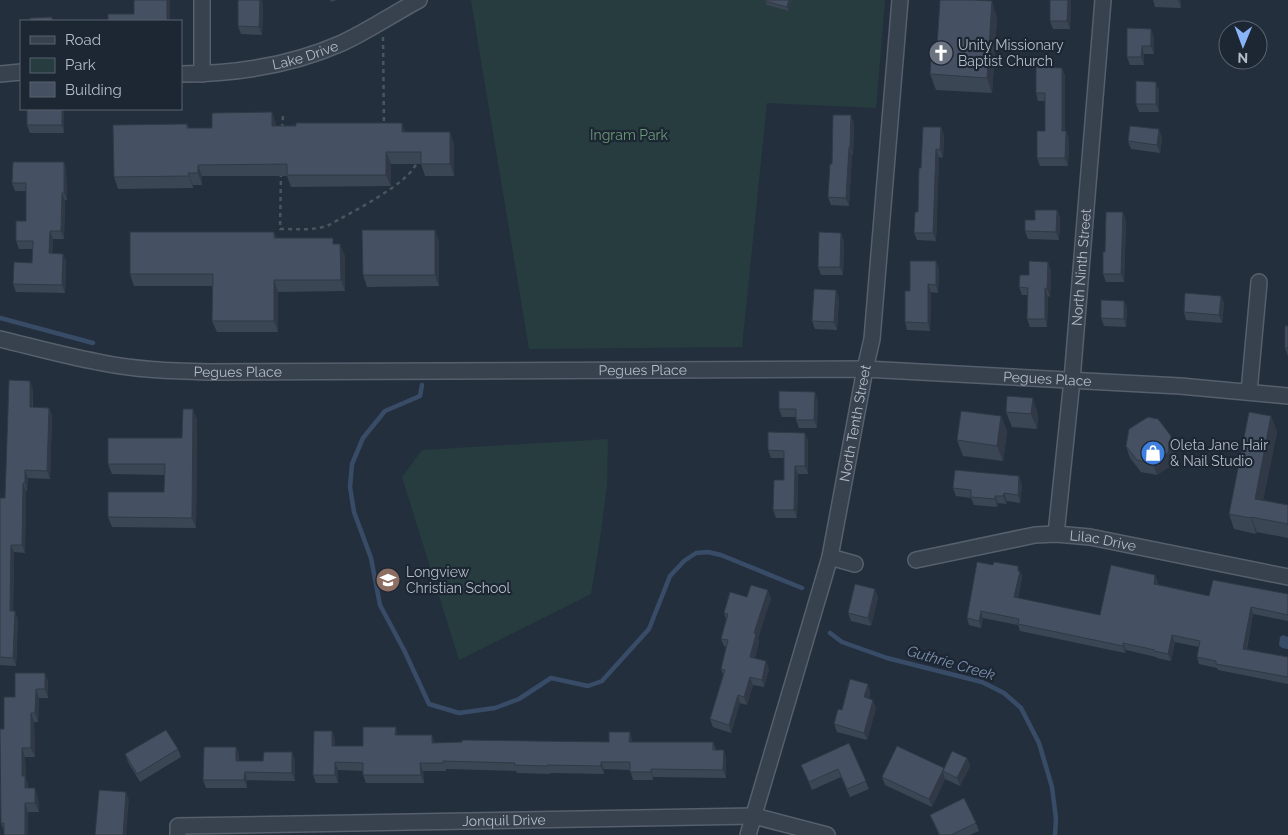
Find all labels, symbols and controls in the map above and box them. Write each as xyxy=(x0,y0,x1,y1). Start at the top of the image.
legend xyxy=(20,20,182,110)
north arrow xyxy=(1218,20,1268,70)
text: Road xyxy=(65,31,101,49)
place label: Unity Missionary Baptist Church xyxy=(958,37,1064,69)
street label: Lake Drive xyxy=(271,38,340,73)
church icon: Unity Missionary Baptist Church xyxy=(928,40,954,66)
text: N xyxy=(1237,50,1248,66)
text: Park xyxy=(65,56,96,74)
text: Building xyxy=(65,81,122,99)
park label: Ingram Park xyxy=(590,127,668,143)
street label: North Ninth Street xyxy=(1068,208,1094,327)
street label: Pegues Place xyxy=(598,362,687,378)
street label: North Tenth Street xyxy=(836,363,874,483)
street label: Pegues Place xyxy=(193,364,282,380)
street label: Pegues Place xyxy=(1003,368,1092,389)
place label: Oleta Jane Hair & Nail Studio xyxy=(1170,437,1268,469)
shop icon: Oleta Jane Hair & Nail Studio xyxy=(1140,440,1166,466)
street label: Lilac Drive xyxy=(1069,527,1138,554)
place label: Longview Christian School xyxy=(406,564,511,596)
school or university icon: Longview Christian School xyxy=(375,567,401,593)
water label: Guthrie Creek xyxy=(905,642,997,684)
street label: Jonquil Drive xyxy=(462,812,546,829)

